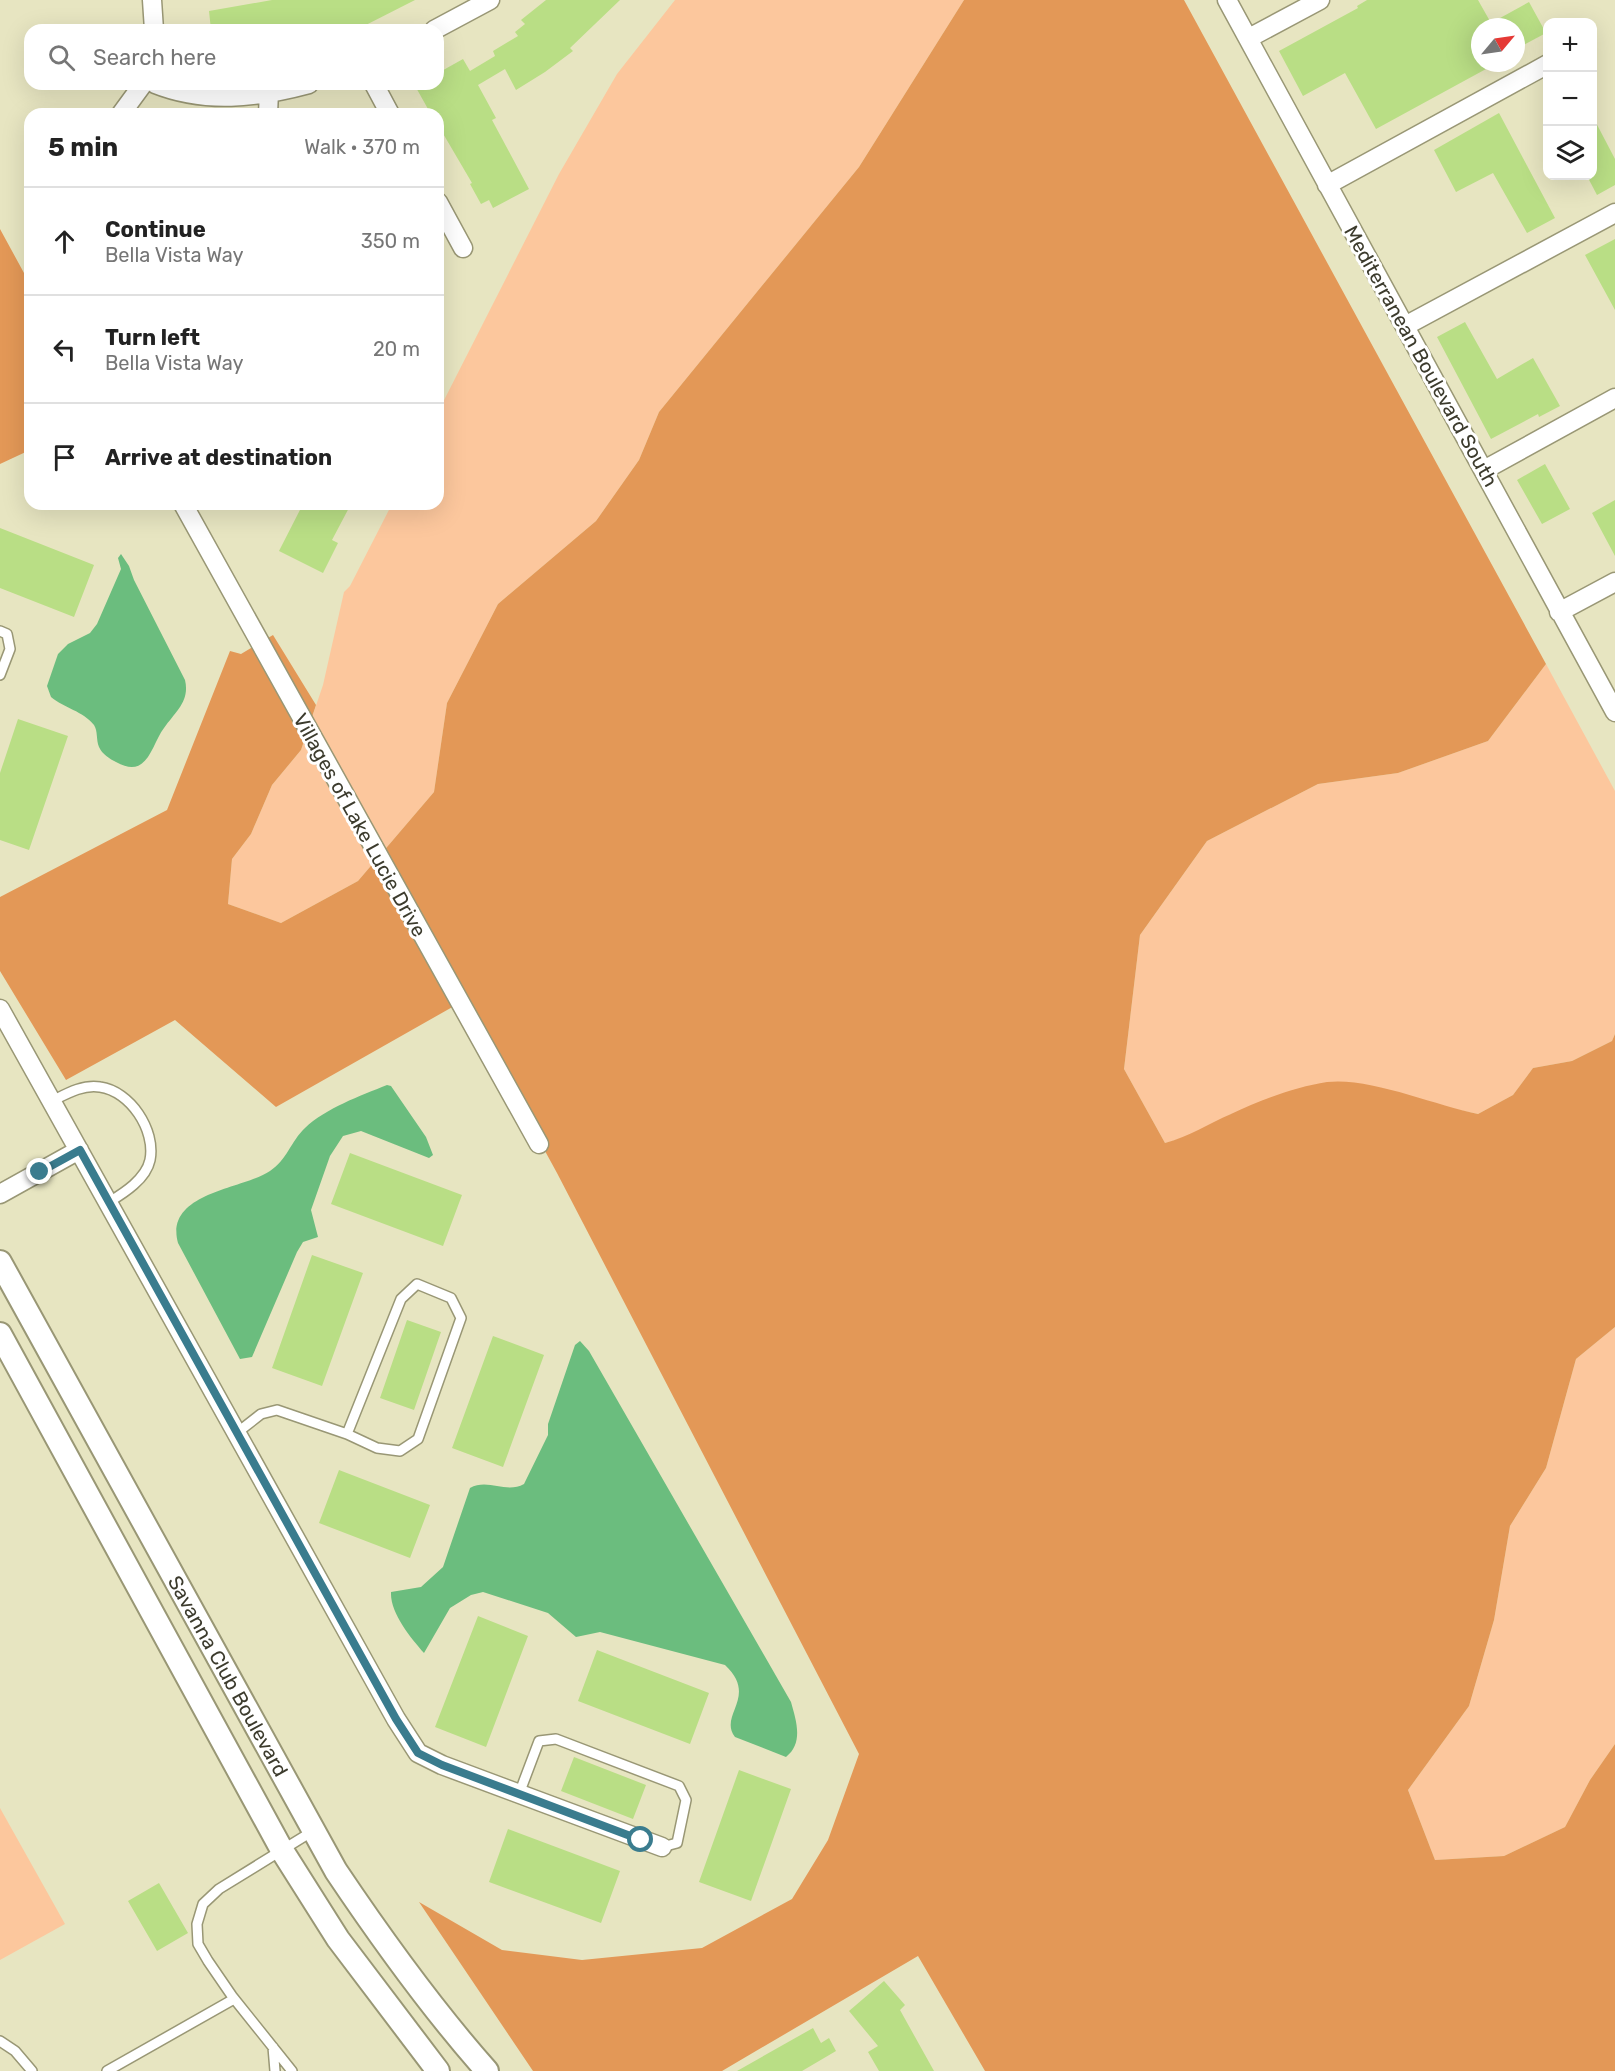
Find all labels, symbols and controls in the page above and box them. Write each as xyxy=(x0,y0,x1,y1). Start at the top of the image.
north arrow xyxy=(1471,18,1525,72)
map controls xyxy=(1543,18,1597,180)
button: + xyxy=(1543,18,1597,72)
search box xyxy=(24,24,444,90)
icon: search xyxy=(45,41,78,74)
text: Search here xyxy=(93,44,216,71)
button: − xyxy=(1543,72,1597,126)
button: layers xyxy=(1543,126,1597,180)
text: 5 min xyxy=(48,132,118,163)
text: Walk · 370 m xyxy=(304,135,420,159)
text: Continue xyxy=(105,216,206,243)
street label: Mediterranean Boulevard South xyxy=(1339,221,1503,491)
icon: ahead xyxy=(48,225,81,258)
text: 350 m xyxy=(361,229,420,253)
text: Bella Vista Way xyxy=(105,243,244,267)
text: Turn left xyxy=(105,324,200,351)
icon: left xyxy=(48,333,81,366)
text: 20 m xyxy=(373,337,420,361)
text: Bella Vista Way xyxy=(105,351,244,375)
icon: arrive xyxy=(48,441,81,474)
text: Arrive at destination xyxy=(105,444,332,471)
street label: Villages of Lake Lucie Drive xyxy=(288,709,432,941)
route end xyxy=(26,1158,52,1184)
street label: Savanna Club Boulevard xyxy=(163,1571,293,1781)
route start xyxy=(627,1826,653,1852)

